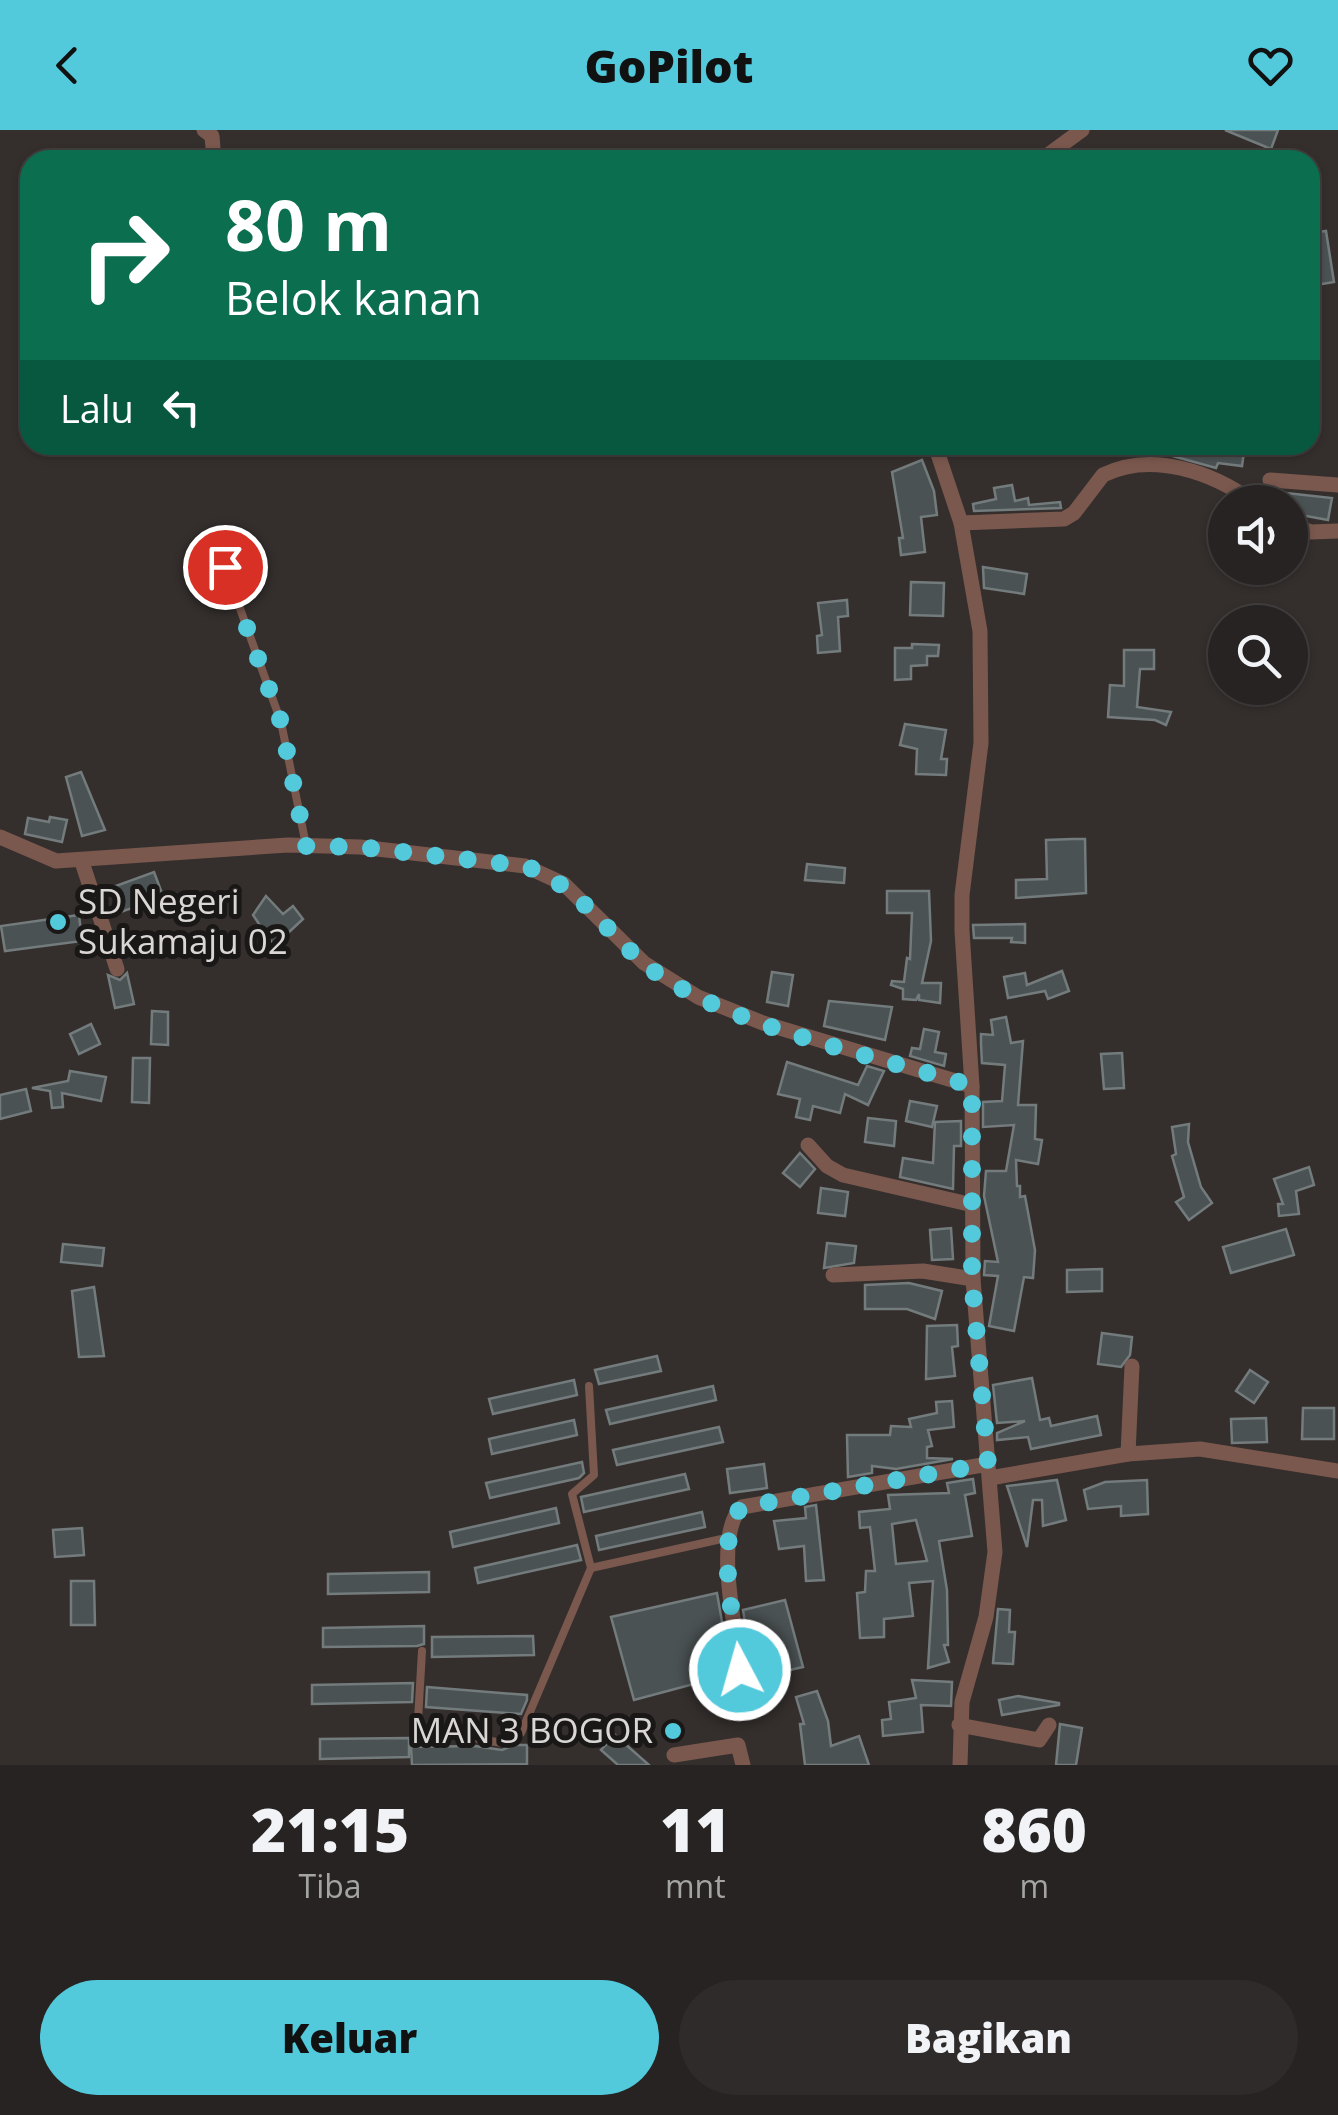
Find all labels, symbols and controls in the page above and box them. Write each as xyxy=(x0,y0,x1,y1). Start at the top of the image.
text: GoPilot xyxy=(585,35,753,96)
icon: back xyxy=(40,38,95,93)
icon: heart xyxy=(1243,38,1298,93)
text: 80 m xyxy=(225,176,392,272)
icon: right xyxy=(60,190,190,320)
text: Belok kanan xyxy=(225,267,482,328)
icon: left xyxy=(154,380,209,435)
text: Lalu xyxy=(60,382,134,434)
map controls xyxy=(1208,485,1308,705)
button: sound xyxy=(1208,485,1308,585)
pin xyxy=(183,525,268,610)
icon: arrive xyxy=(198,540,253,595)
button: search xyxy=(1208,605,1308,705)
place label: SD Negeri Sukamaju 02 xyxy=(78,877,288,964)
marker: SD Negeri Sukamaju 02 xyxy=(47,911,69,933)
position arrow xyxy=(688,1618,792,1722)
place label: MAN 3 BOGOR xyxy=(411,1706,653,1753)
marker: MAN 3 BOGOR xyxy=(662,1720,684,1742)
text: 21:15 xyxy=(251,1788,409,1870)
text: 11 xyxy=(660,1788,730,1870)
text: 860 xyxy=(981,1788,1087,1870)
text: Tiba xyxy=(299,1864,362,1907)
text: mnt xyxy=(665,1864,726,1907)
text: m xyxy=(1019,1864,1049,1907)
button: Keluar xyxy=(40,1980,659,2095)
button: Bagikan xyxy=(679,1980,1298,2095)

